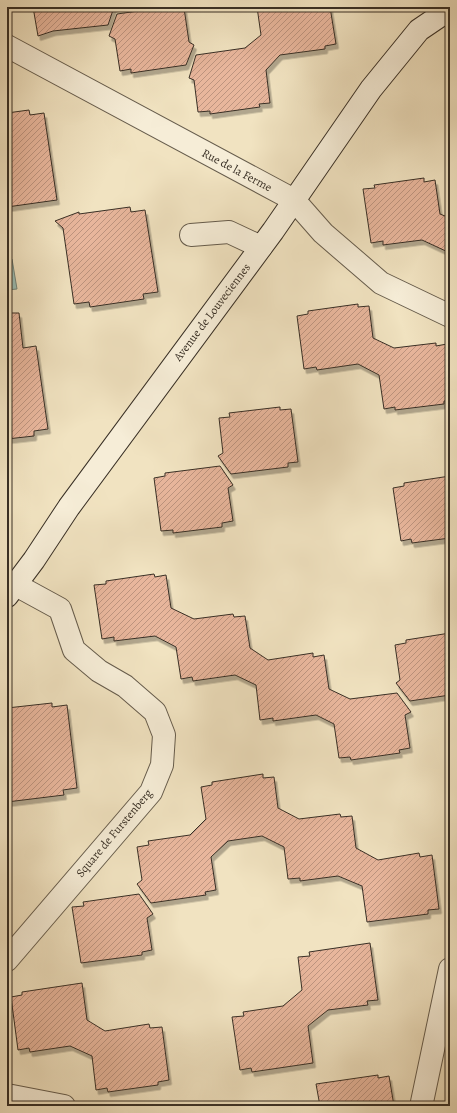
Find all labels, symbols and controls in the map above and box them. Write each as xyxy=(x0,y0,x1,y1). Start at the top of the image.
street label: Rue de la Ferme xyxy=(199,145,275,195)
street label: Avenue de Louveciennes xyxy=(169,260,254,365)
street label: Square de Furstenberg xyxy=(72,785,156,881)

